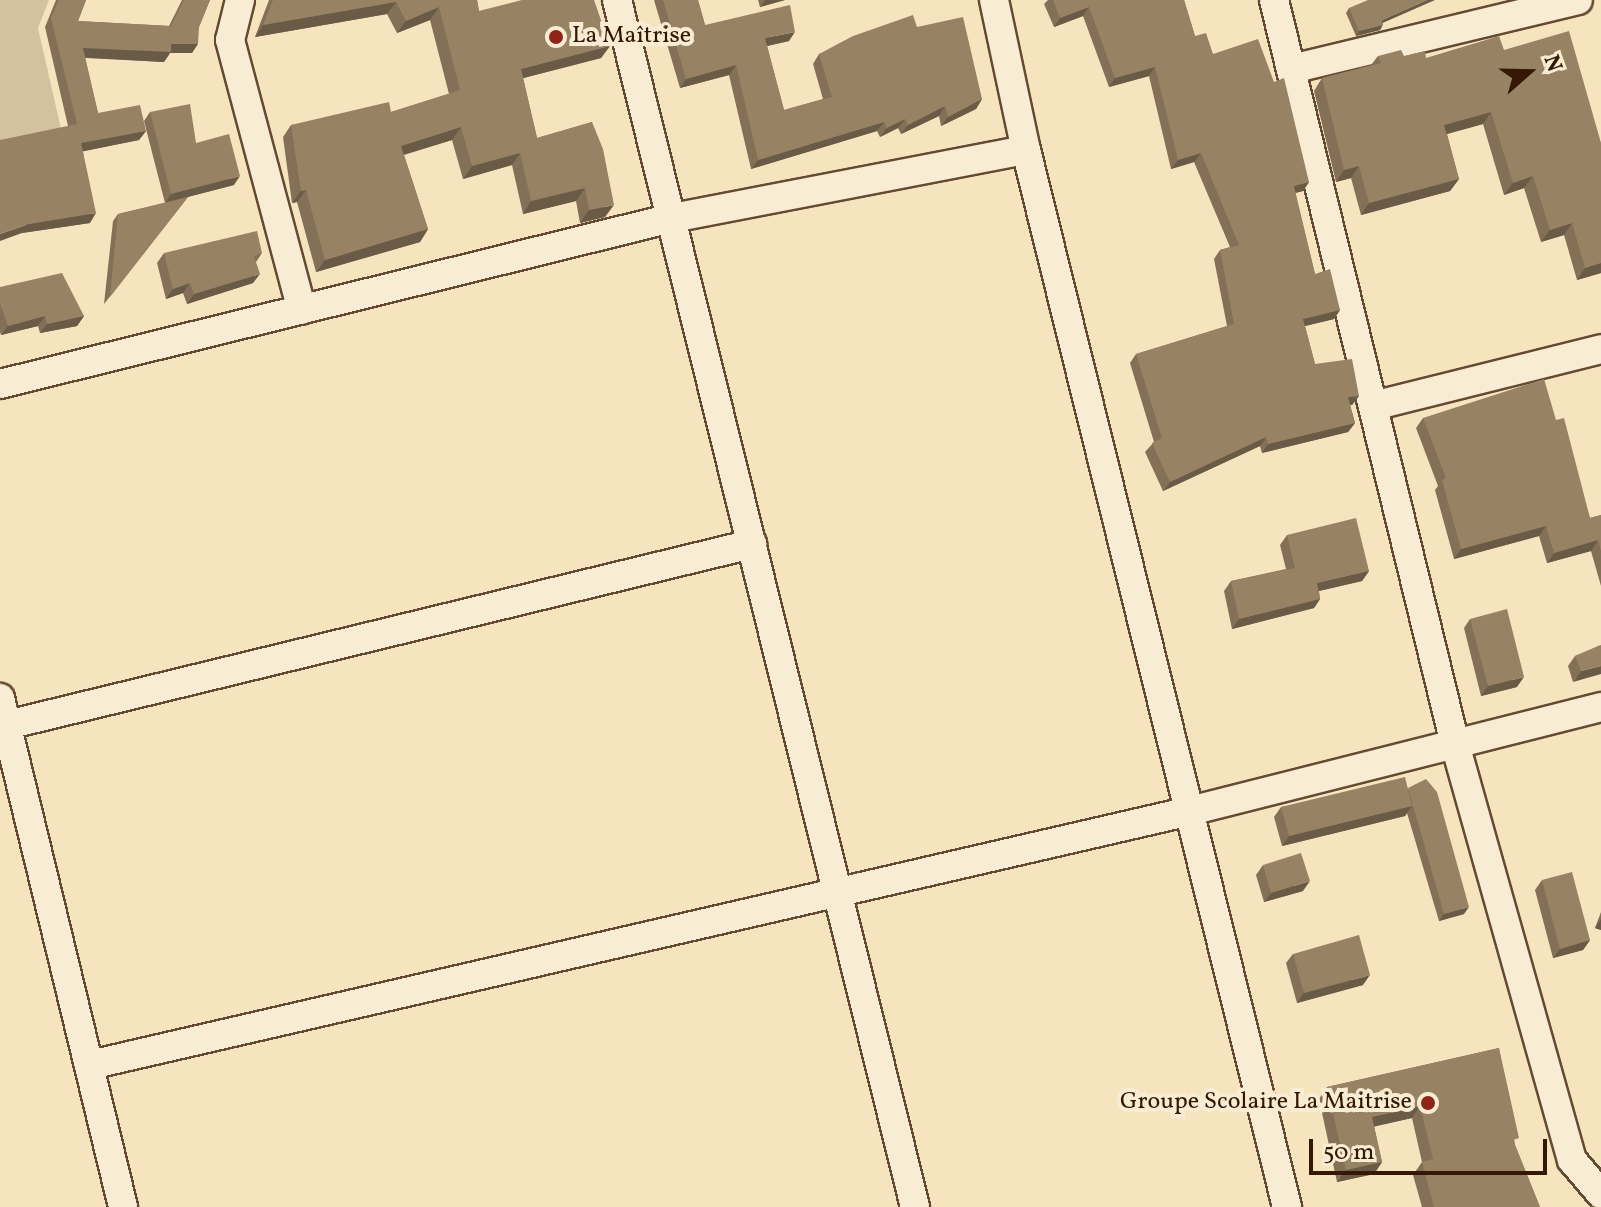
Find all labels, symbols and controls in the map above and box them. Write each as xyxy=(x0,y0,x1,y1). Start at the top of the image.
place label: La Maîtrise xyxy=(572,23,691,51)
marker: La Maîtrise xyxy=(547,28,565,46)
north arrow xyxy=(1489,32,1569,112)
text: N xyxy=(1535,51,1569,76)
place label: Groupe Scolaire La Maitrise xyxy=(1120,1089,1412,1117)
marker: Groupe Scolaire La Maitrise xyxy=(1419,1094,1437,1112)
scale bar xyxy=(1313,1123,1551,1173)
text: 50 m xyxy=(1323,1136,1375,1170)

